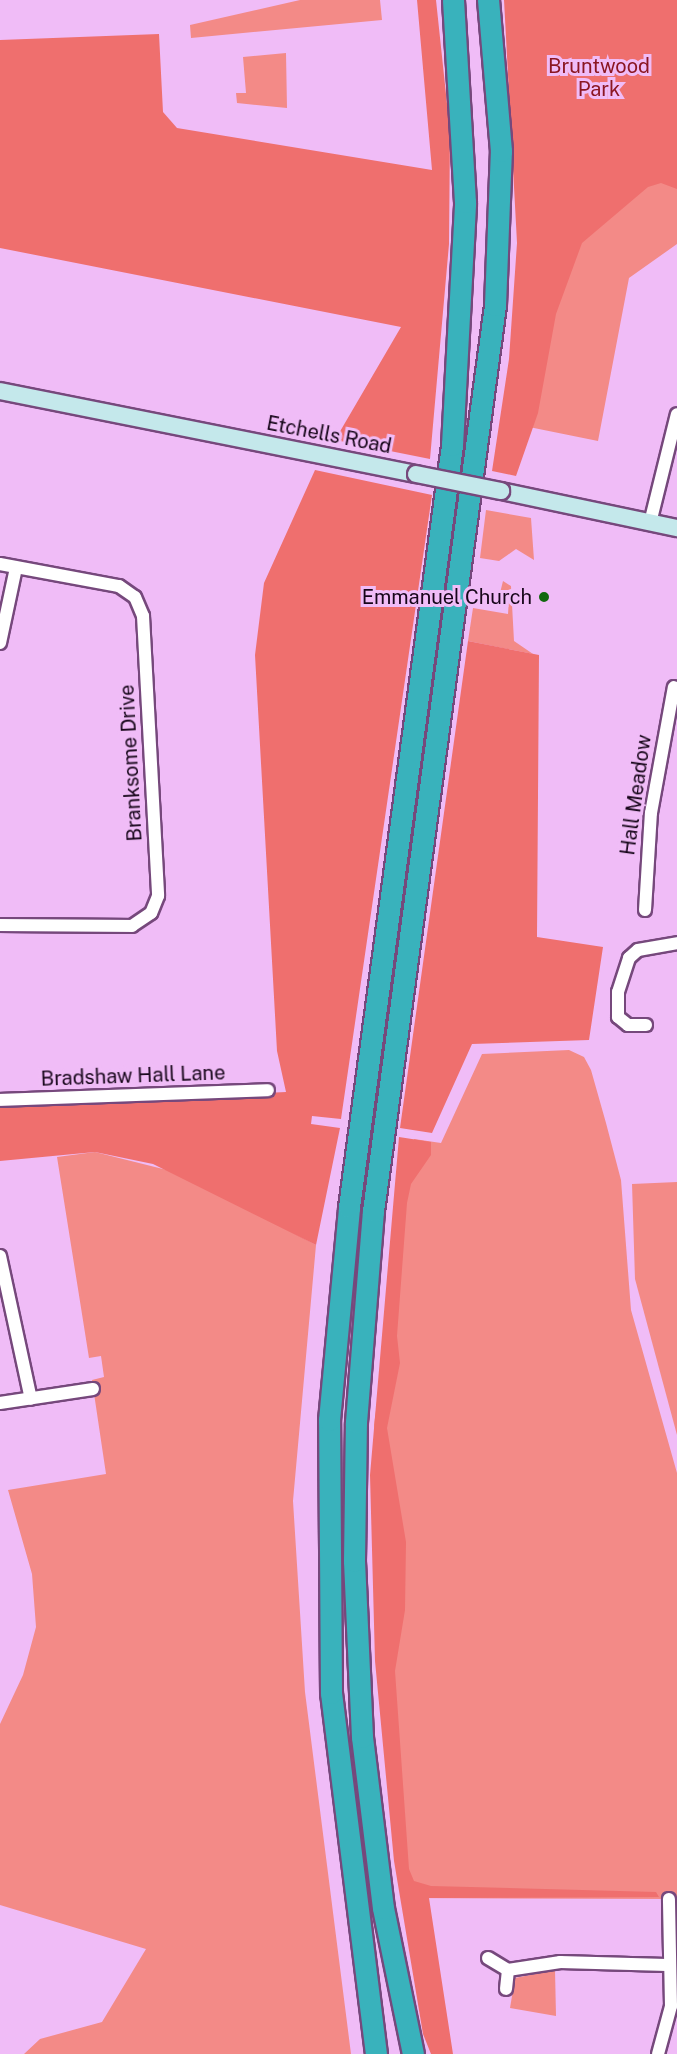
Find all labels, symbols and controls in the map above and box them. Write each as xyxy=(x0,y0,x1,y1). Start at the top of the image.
park label: Bruntwood Park xyxy=(548,55,650,102)
street label: Etchells Road xyxy=(264,411,394,459)
place label: Emmanuel Church xyxy=(362,585,532,609)
marker: Emmanuel Church xyxy=(537,590,551,604)
street label: Branksome Drive xyxy=(115,684,147,842)
street label: Hall Meadow xyxy=(616,733,656,857)
street label: Bradshaw Hall Lane xyxy=(40,1061,226,1091)

